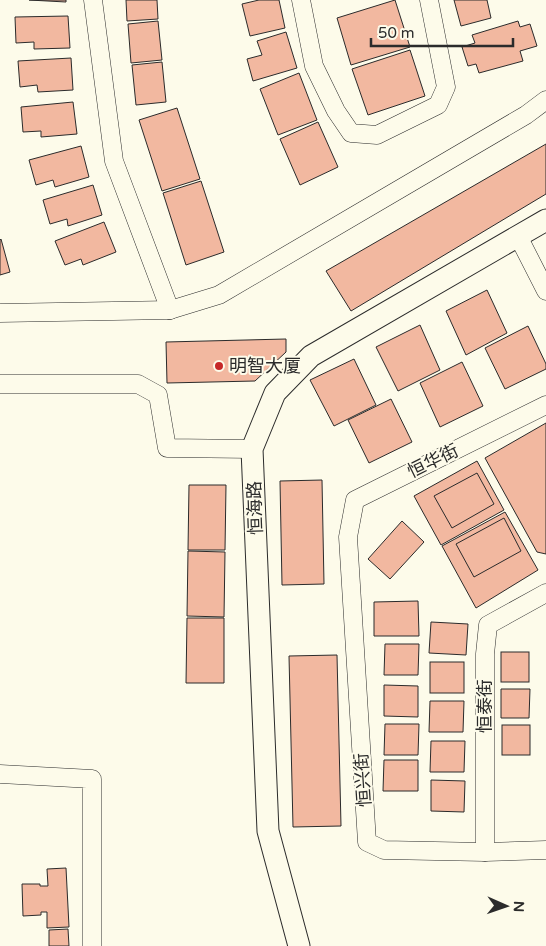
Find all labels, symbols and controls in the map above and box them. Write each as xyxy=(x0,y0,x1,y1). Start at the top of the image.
scale bar xyxy=(371,15,514,47)
text: 50 m xyxy=(378,24,415,42)
place label: 明智大厦 xyxy=(229,355,301,377)
marker: 明智大厦 xyxy=(213,360,225,372)
street label: 恒华街 xyxy=(404,439,462,483)
street label: 恒海路 xyxy=(243,481,267,535)
street label: 恒泰街 xyxy=(474,679,496,733)
street label: 恒兴街 xyxy=(350,752,376,808)
north arrow xyxy=(481,881,531,931)
text: N xyxy=(510,901,527,912)

